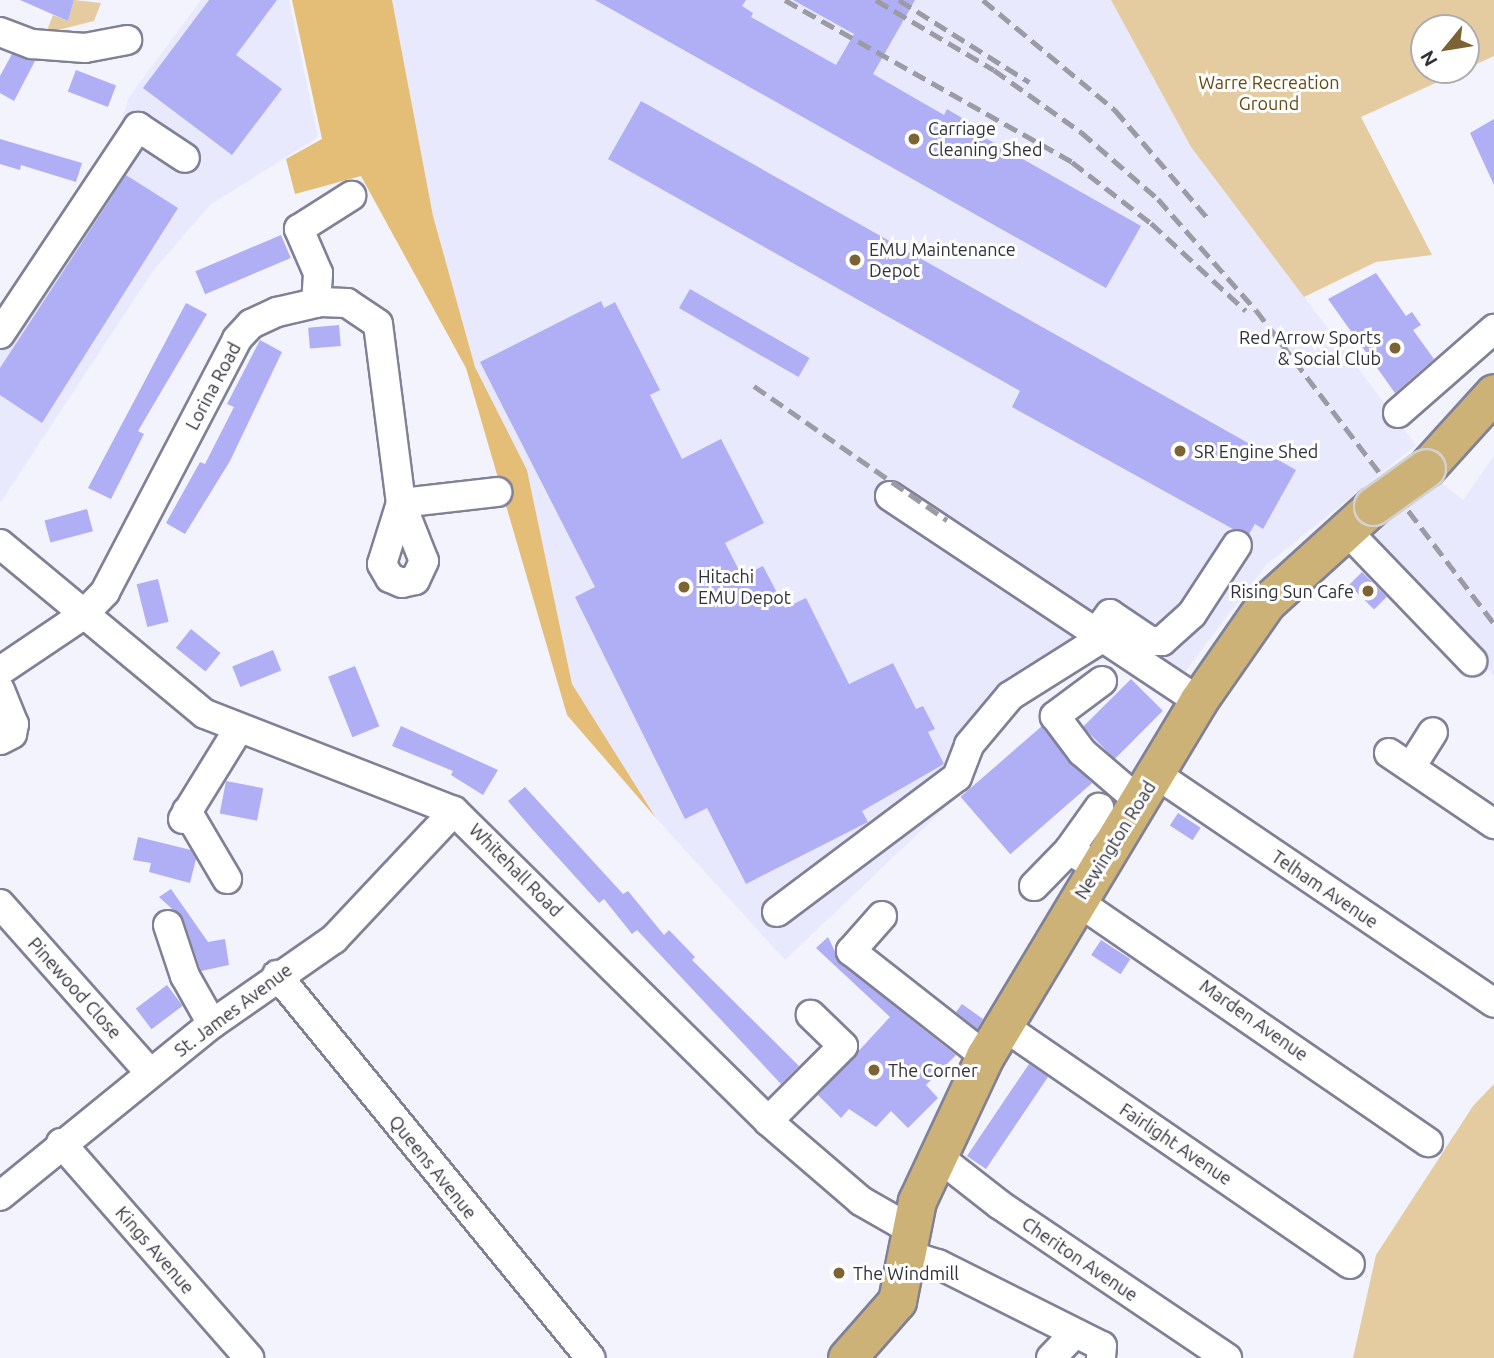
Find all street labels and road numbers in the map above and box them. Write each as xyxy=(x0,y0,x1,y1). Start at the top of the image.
street label: Lorina Road xyxy=(181,339,245,433)
street label: Newington Road xyxy=(1070,777,1160,903)
street label: Whitehall Road xyxy=(465,819,567,921)
street label: Telham Avenue xyxy=(1268,845,1382,933)
street label: Pinewood Close xyxy=(24,933,126,1043)
street label: St. James Avenue xyxy=(170,959,296,1061)
street label: Marden Avenue xyxy=(1196,975,1312,1065)
street label: Fairlight Avenue xyxy=(1116,1098,1236,1190)
street label: Queens Avenue xyxy=(385,1111,481,1223)
street label: Kings Avenue xyxy=(111,1202,199,1298)
street label: Cheriton Avenue xyxy=(1018,1212,1142,1306)

